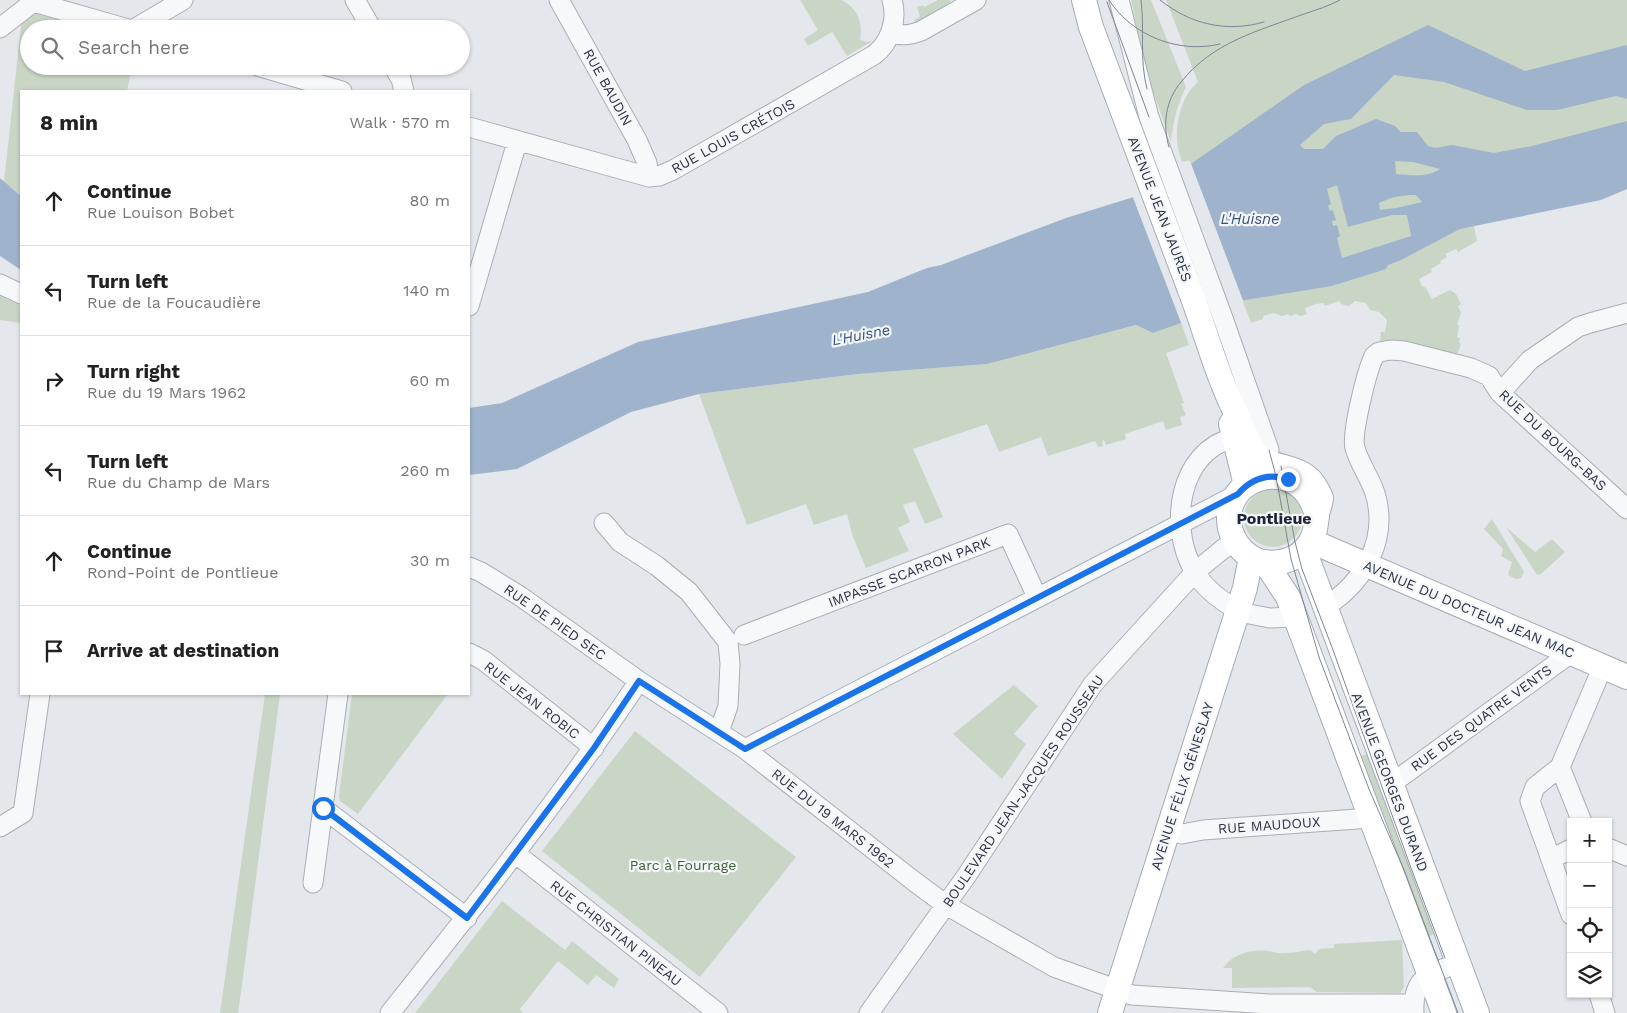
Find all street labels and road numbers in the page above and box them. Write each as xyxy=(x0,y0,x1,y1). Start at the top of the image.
street label: RUE BAUDIN xyxy=(580,46,636,128)
street label: RUE LOUIS CRÉTOIS xyxy=(668,95,798,177)
street label: AVENUE JEAN JAURÈS xyxy=(1125,134,1195,284)
street label: RUE DU BOURG-BAS xyxy=(1496,386,1610,494)
street label: IMPASSE SCARRON PARK xyxy=(826,534,992,610)
street label: AVENUE DU DOCTEUR JEAN MAC xyxy=(1361,557,1577,661)
street label: RUE DE PIED SEC xyxy=(501,581,609,663)
street label: RUE JEAN ROBIC xyxy=(481,658,583,742)
street label: RUE DES QUATRE VENTS xyxy=(1408,662,1555,774)
street label: BOULEVARD JEAN-JACQUES ROUSSEAU xyxy=(939,672,1107,910)
street label: AVENUE GEORGES DURAND xyxy=(1348,690,1432,874)
street label: AVENUE FÉLIX GÉNESLAY xyxy=(1147,700,1217,872)
street label: RUE DU 19 MARS 1962 xyxy=(769,765,897,871)
street label: RUE MAUDOUX xyxy=(1217,813,1321,837)
street label: RUE CHRISTIAN PINEAU xyxy=(547,877,685,989)

